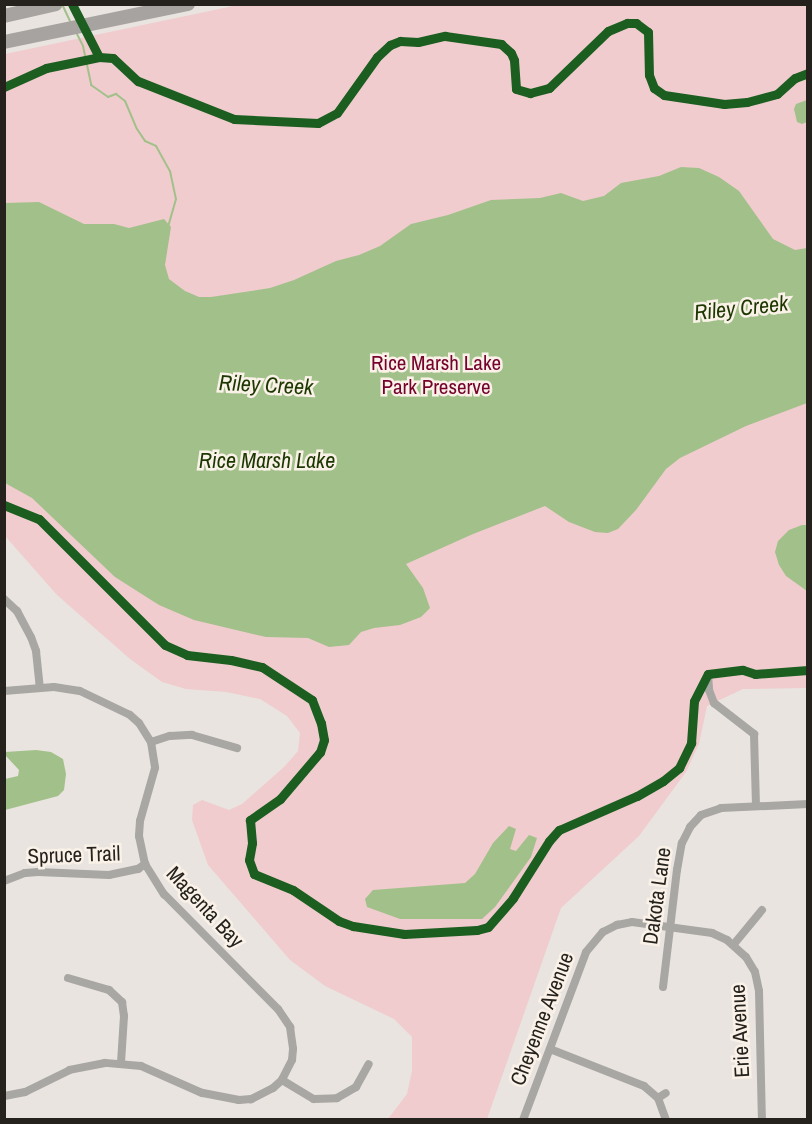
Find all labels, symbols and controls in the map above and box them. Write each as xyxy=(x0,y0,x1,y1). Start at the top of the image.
water label: Riley Creek xyxy=(693,290,789,326)
park label: Rice Marsh Lake Park Preserve xyxy=(371,350,501,400)
water label: Riley Creek xyxy=(218,369,314,401)
water label: Rice Marsh Lake xyxy=(199,448,335,474)
street label: Spruce Trail xyxy=(27,841,121,869)
street label: Dakota Lane xyxy=(638,846,676,946)
street label: Magenta Bay xyxy=(161,861,249,953)
street label: Cheyenne Avenue xyxy=(505,948,579,1090)
street label: Erie Avenue xyxy=(725,983,755,1079)

